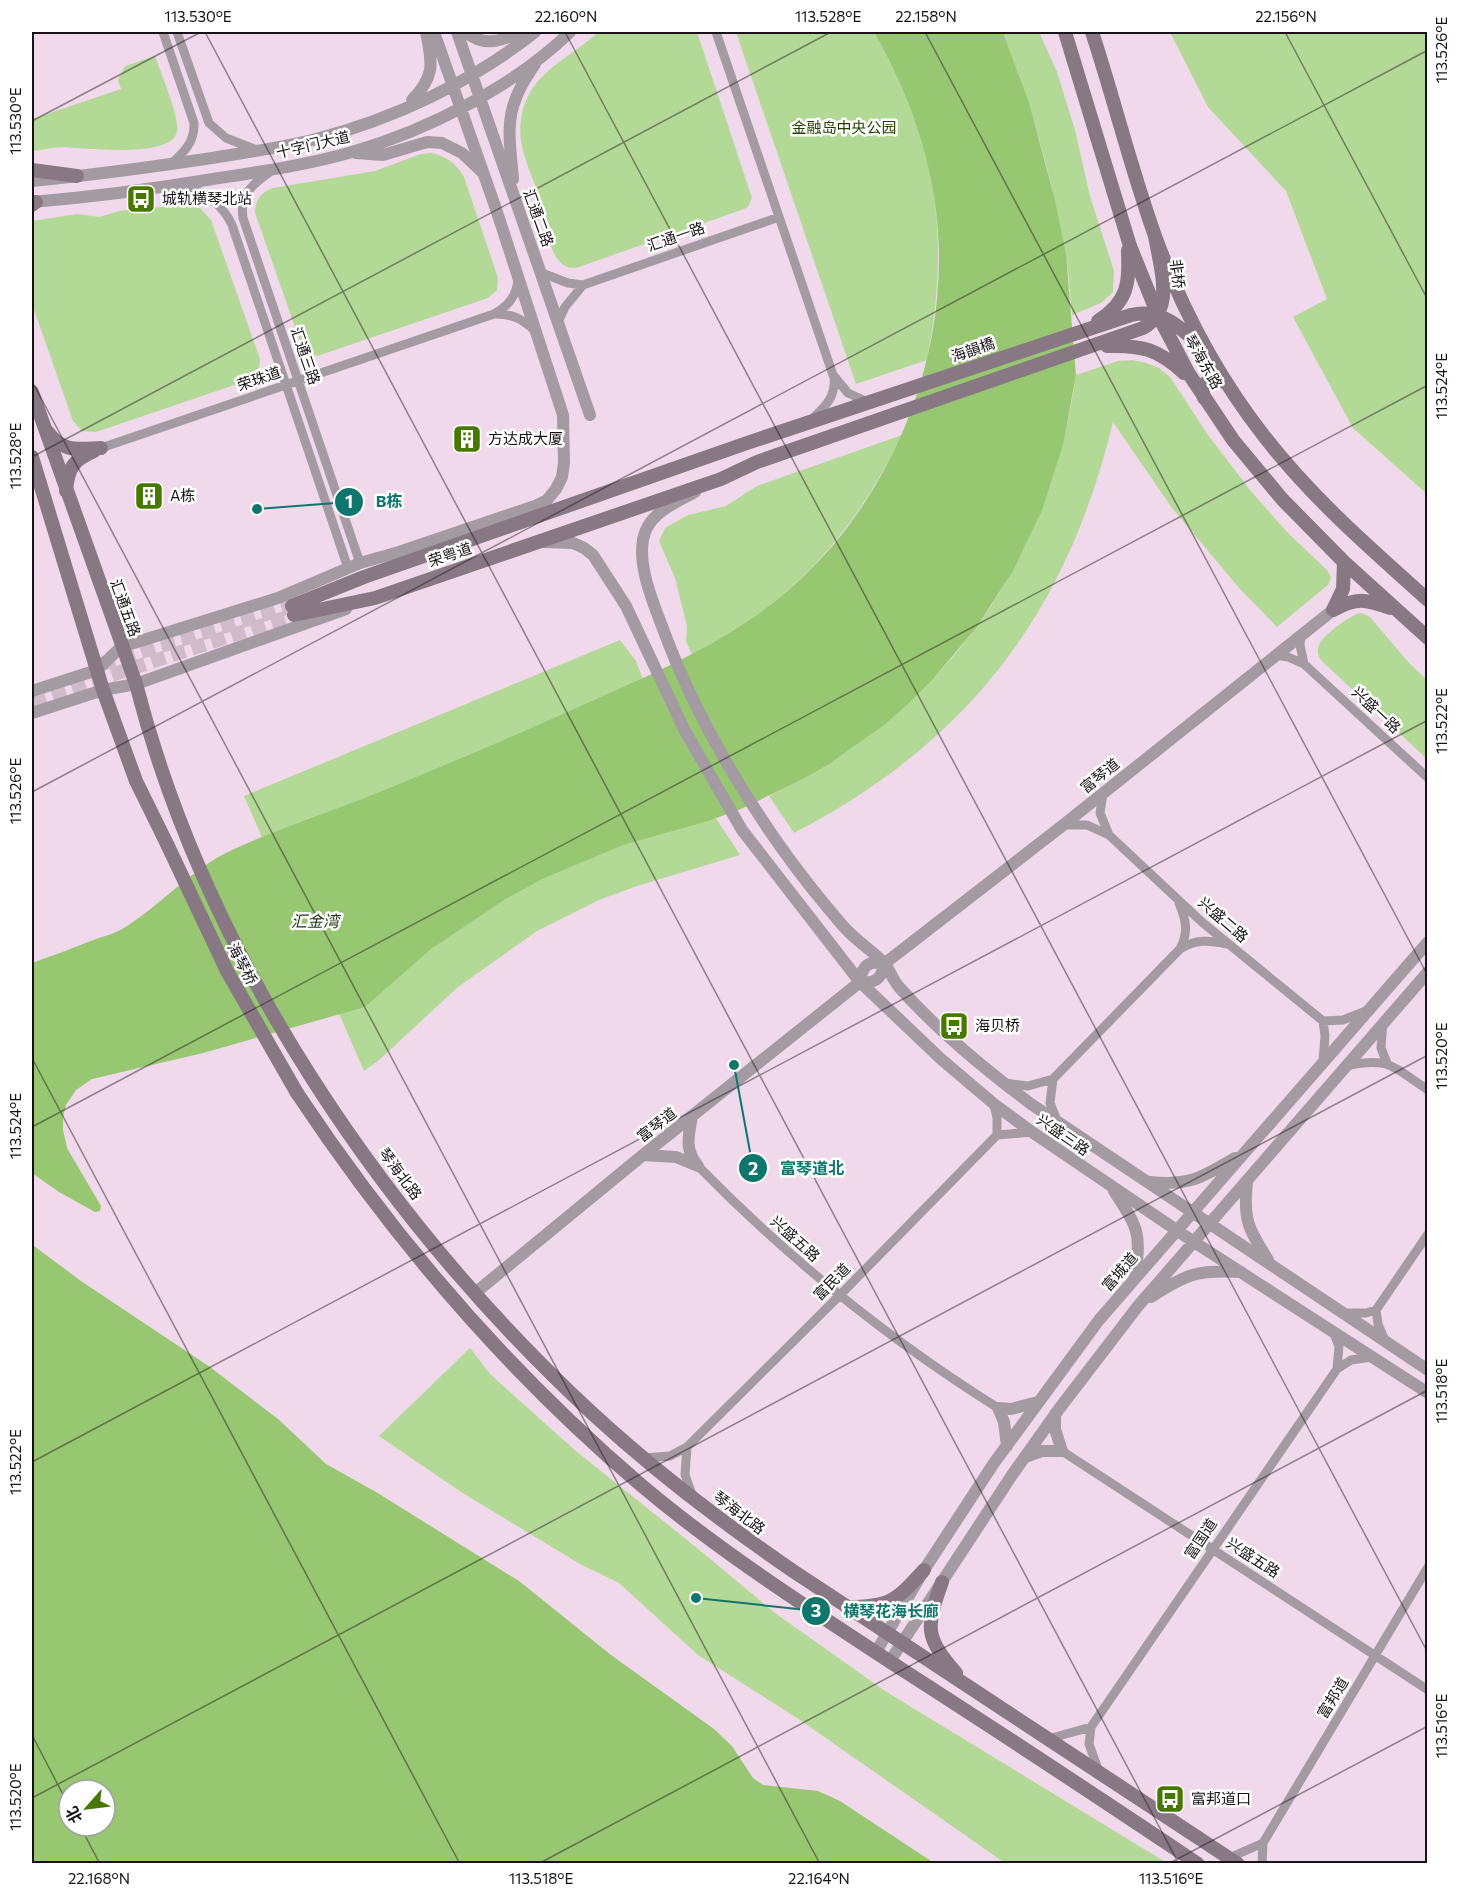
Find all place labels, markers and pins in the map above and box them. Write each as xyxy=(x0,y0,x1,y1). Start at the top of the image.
bus stop icon: 城轨横琴北站 xyxy=(125,183,157,215)
place label: 城轨横琴北站 xyxy=(162,189,252,207)
building icon: 方达成大厦 xyxy=(451,423,483,455)
place label: 方达成大厦 xyxy=(488,429,563,447)
building icon: A栋 xyxy=(133,480,165,512)
callout: B栋 xyxy=(334,485,414,519)
place label: A栋 xyxy=(170,486,195,504)
bus stop icon: 海贝桥 xyxy=(938,1010,970,1042)
place label: 海贝桥 xyxy=(975,1016,1020,1034)
callout: 富琴道北 xyxy=(738,1151,856,1185)
callout: 横琴花海长廊 xyxy=(801,1594,951,1628)
bus stop icon: 富邦道口 xyxy=(1154,1783,1186,1815)
place label: 富邦道口 xyxy=(1191,1789,1251,1807)

